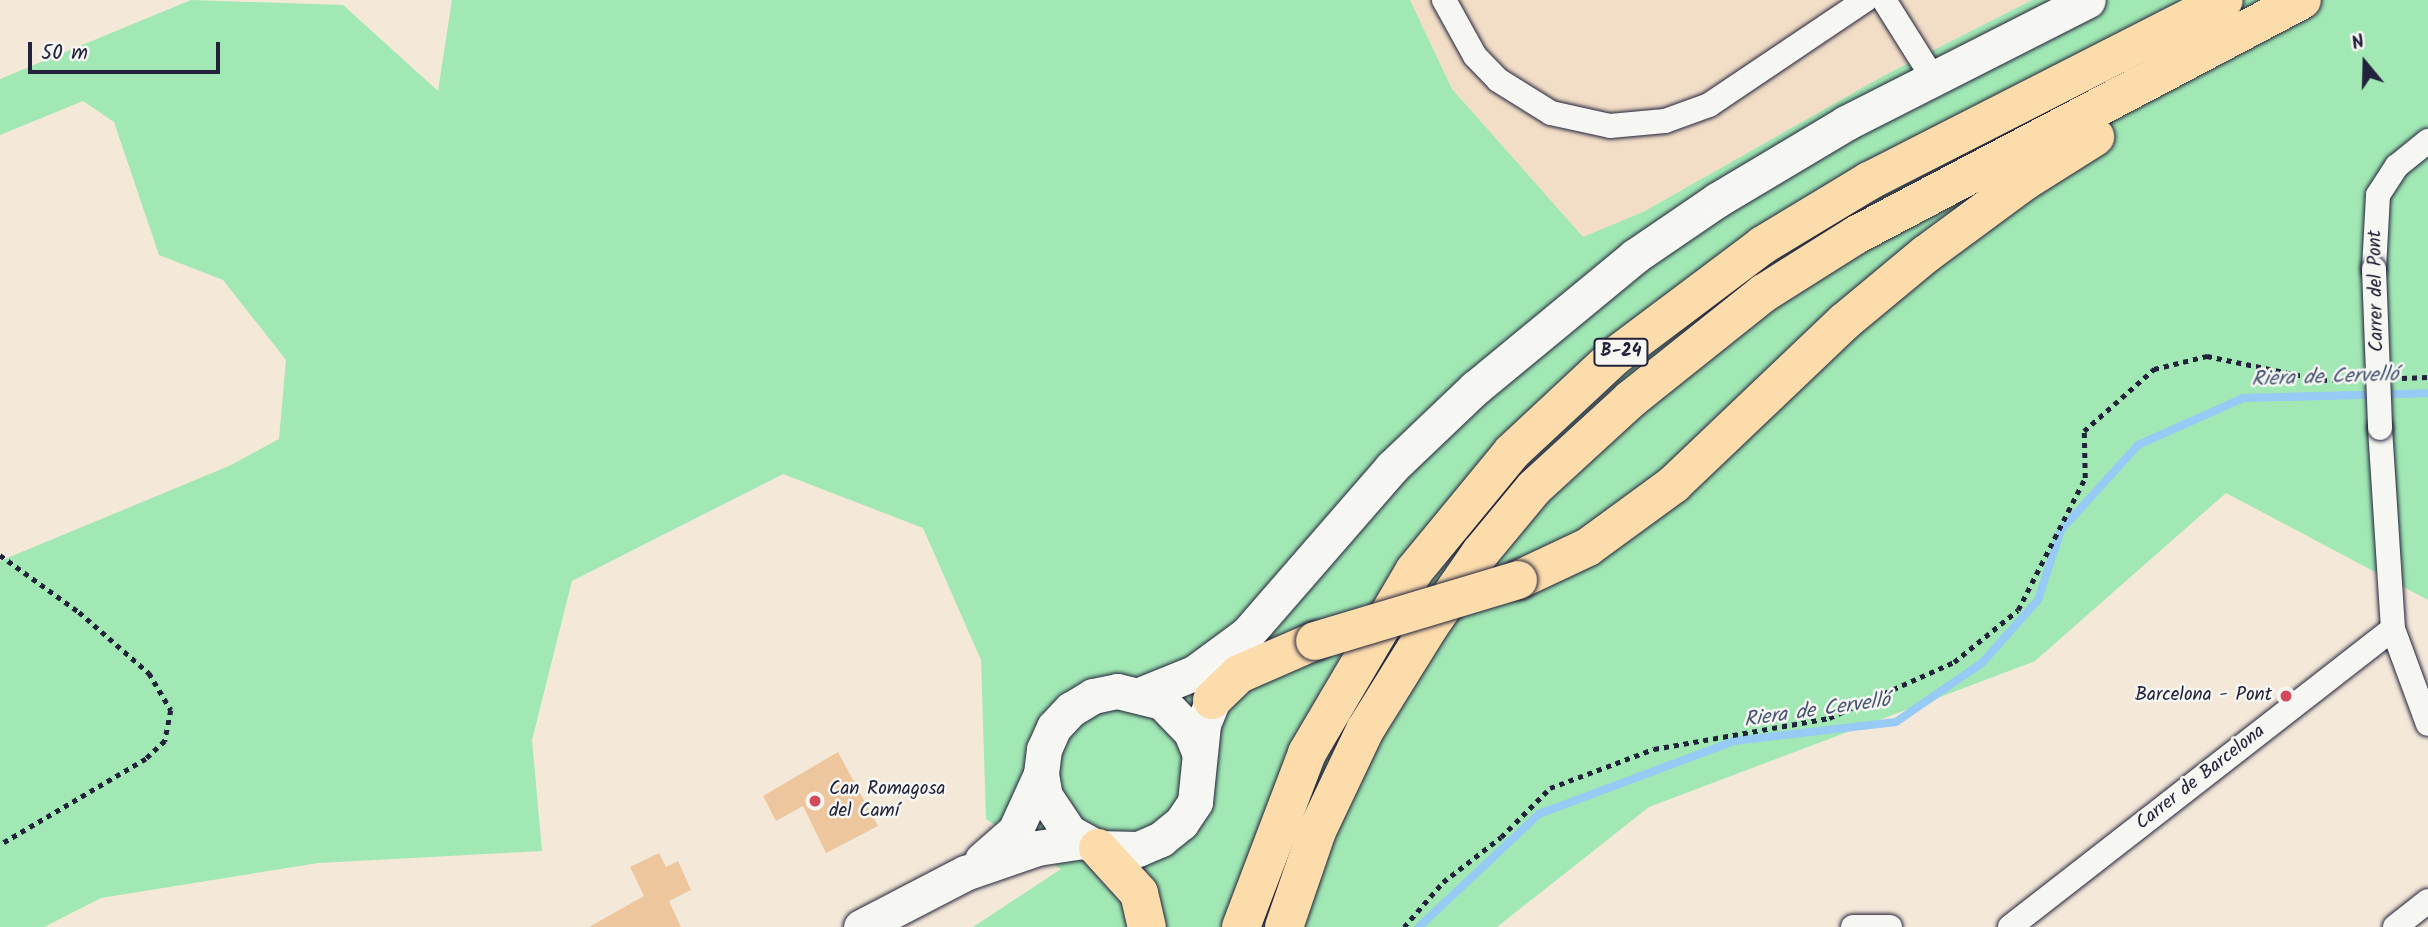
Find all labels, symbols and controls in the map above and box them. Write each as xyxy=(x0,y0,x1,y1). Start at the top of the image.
text: N xyxy=(2348,27,2369,59)
scale bar xyxy=(32,28,224,72)
north arrow xyxy=(2330,28,2400,98)
text: 50 m xyxy=(41,37,88,70)
street label: Carrer del Pont xyxy=(2365,230,2389,352)
road number: B-24 xyxy=(1593,338,1649,366)
water label: Riera de Cervelló xyxy=(2251,363,2399,393)
place label: Barcelona - Pont xyxy=(2135,685,2272,707)
water label: Riera de Cervelló xyxy=(1742,688,1892,734)
marker: Barcelona - Pont xyxy=(2278,688,2294,704)
street label: Carrer de Barcelona xyxy=(2132,721,2270,835)
place label: Can Romagosa del Camí xyxy=(829,779,945,823)
marker: Can Romagosa del Camí xyxy=(807,793,823,809)

